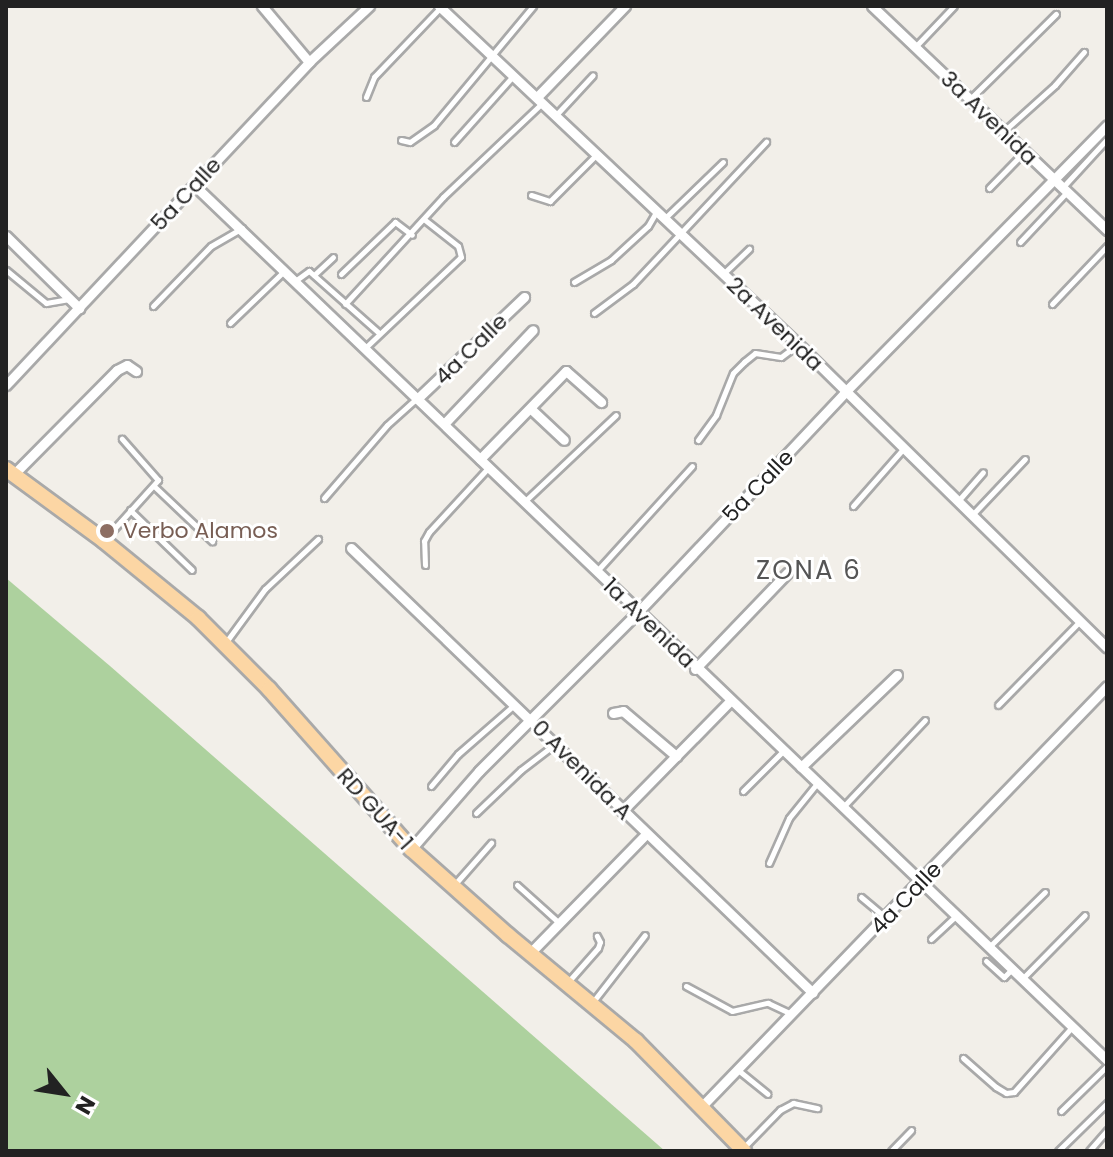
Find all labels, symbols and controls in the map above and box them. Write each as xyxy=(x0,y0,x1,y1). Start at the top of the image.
street label: 3a Avenida xyxy=(935,66,1043,170)
street label: 5a Calle xyxy=(145,152,227,236)
street label: 2a Avenida xyxy=(721,272,829,376)
street label: 4a Calle xyxy=(429,308,513,390)
street label: 5a Calle xyxy=(717,444,799,528)
place label: Verbo Alamos xyxy=(123,518,278,544)
marker: Verbo Alamos xyxy=(98,522,116,540)
district label: ZONA 6 xyxy=(756,555,862,587)
street label: 1a Avenida xyxy=(597,573,701,673)
street label: 0 Avenida A xyxy=(527,715,637,825)
street label: RD GUA-1 xyxy=(331,763,419,855)
street label: 4a Calle xyxy=(865,856,947,940)
north arrow xyxy=(24,1053,104,1133)
text: N xyxy=(68,1090,103,1120)

